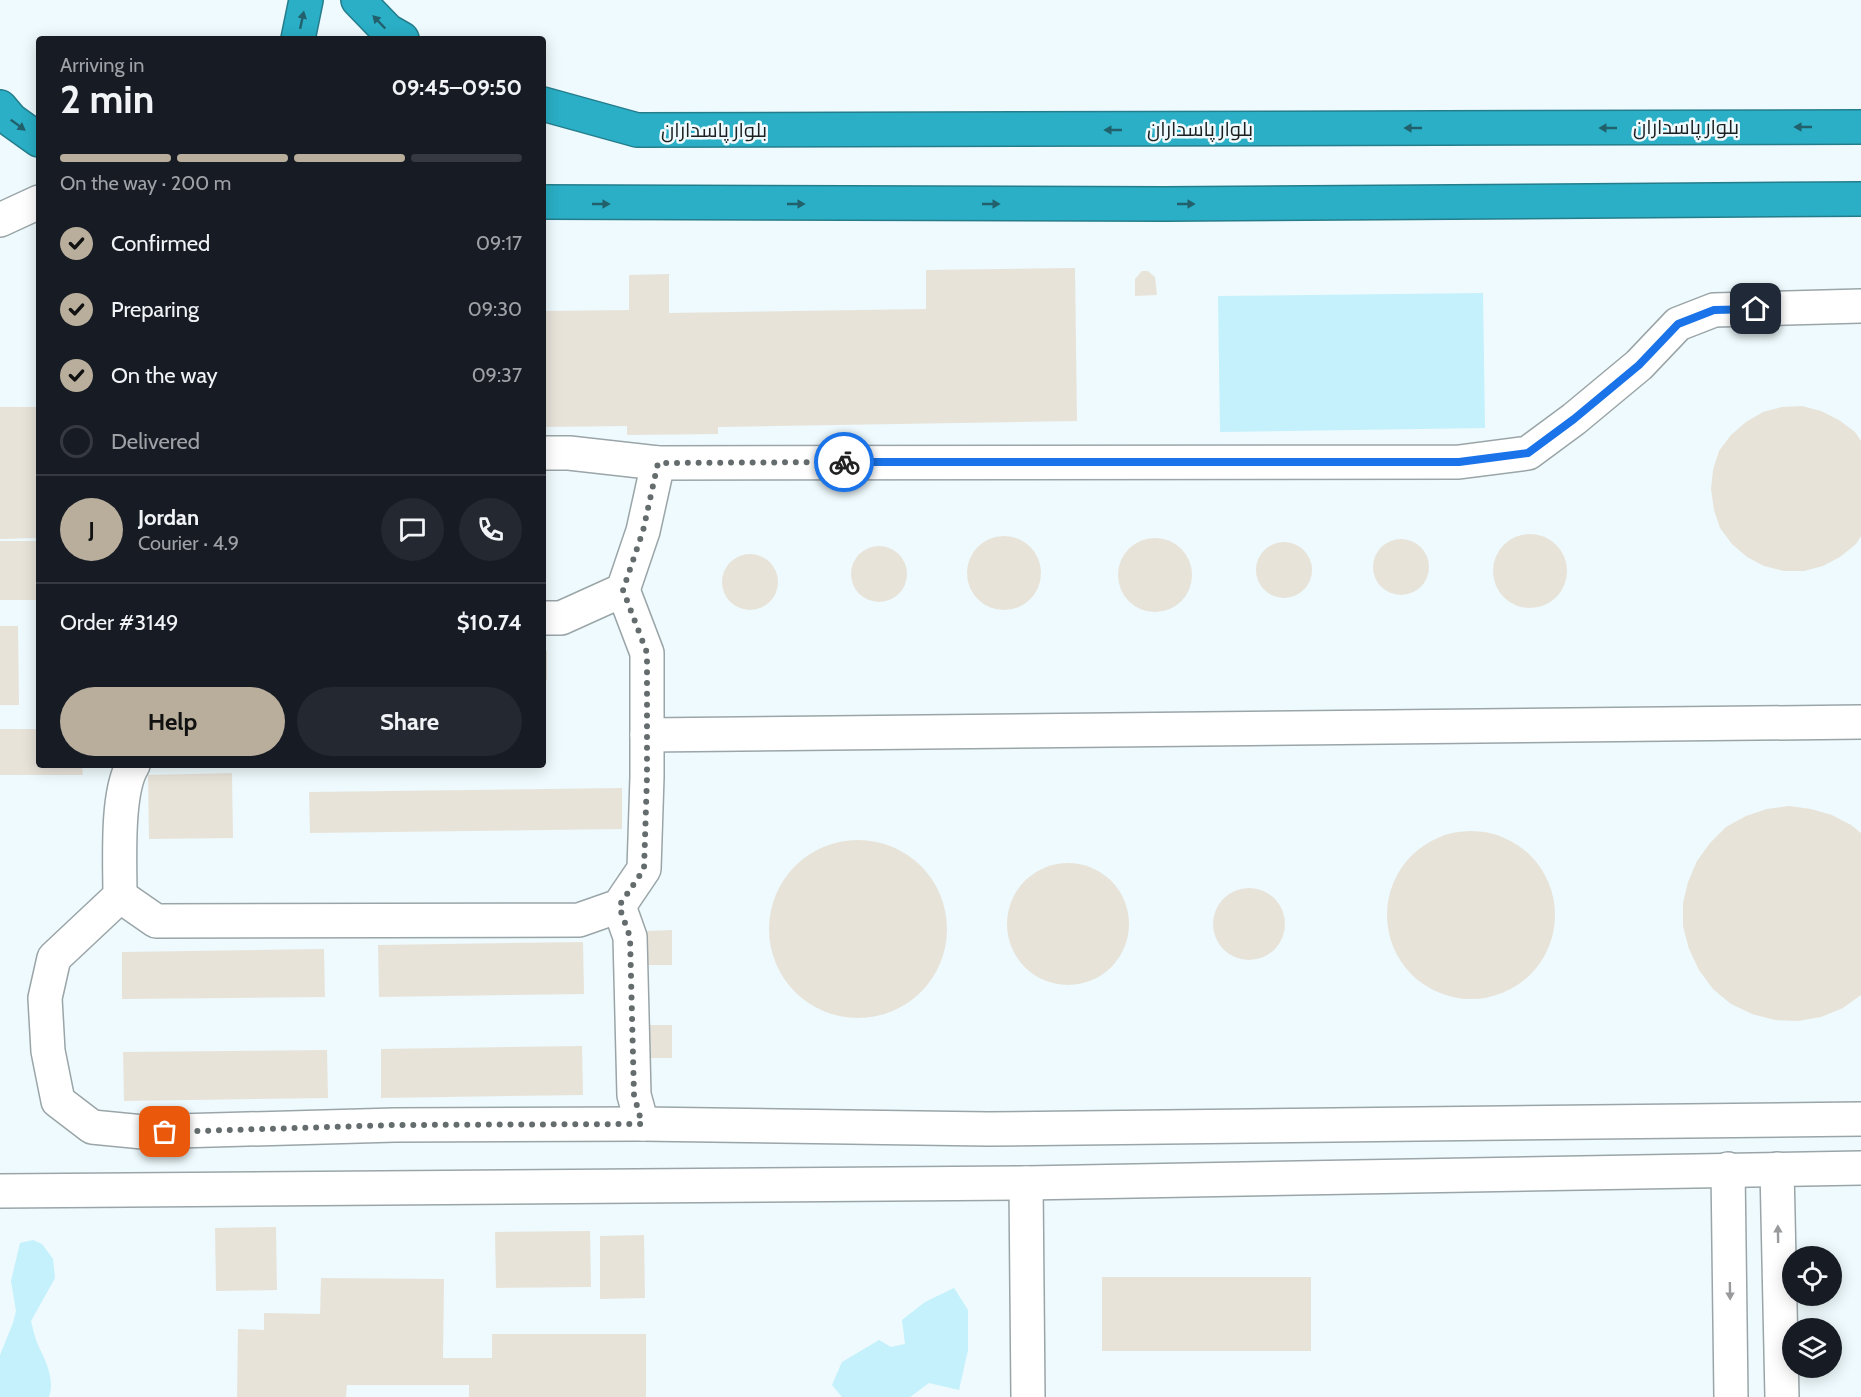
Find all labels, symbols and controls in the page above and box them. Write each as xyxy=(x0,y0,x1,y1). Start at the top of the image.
one-way arrow xyxy=(298,10,307,29)
one-way arrow xyxy=(372,14,386,29)
text: Arriving in xyxy=(60,53,144,77)
text: 09:45–09:50 xyxy=(391,74,522,101)
text: 2 min xyxy=(60,75,154,123)
street label: بلوار پاسداران xyxy=(1633,115,1739,140)
street label: بلوار پاسداران xyxy=(1147,117,1253,142)
street label: بلوار پاسداران xyxy=(661,118,767,143)
one-way arrow xyxy=(10,119,26,131)
one-way arrow xyxy=(1793,122,1812,132)
one-way arrow xyxy=(1403,123,1422,133)
one-way arrow xyxy=(1598,123,1617,133)
one-way arrow xyxy=(1103,125,1122,135)
text: On the way · 200 m xyxy=(60,171,231,195)
one-way arrow xyxy=(592,199,611,209)
one-way arrow xyxy=(787,199,806,209)
one-way arrow xyxy=(982,199,1001,209)
one-way arrow xyxy=(1177,199,1196,209)
icon: check xyxy=(60,227,93,260)
text: Confirmed xyxy=(111,230,210,257)
text: 09:17 xyxy=(476,231,522,255)
pin xyxy=(1730,283,1781,334)
icon: home xyxy=(1739,292,1772,325)
icon: check xyxy=(60,293,93,326)
text: Preparing xyxy=(111,296,199,323)
text: 09:30 xyxy=(468,297,522,321)
icon: check xyxy=(60,359,93,392)
text: On the way xyxy=(111,362,218,389)
text: 09:37 xyxy=(472,363,522,387)
text: Delivered xyxy=(111,428,200,455)
courier xyxy=(814,432,874,492)
icon: bike xyxy=(828,446,861,479)
button: chat xyxy=(381,498,444,561)
button: phone xyxy=(459,498,522,561)
text: Jordan xyxy=(138,504,199,531)
text: J xyxy=(88,516,95,543)
text: Courier · 4.9 xyxy=(138,531,239,555)
text: Order #3149 xyxy=(60,609,179,636)
text: $10.74 xyxy=(457,609,522,636)
button: Help xyxy=(60,687,285,756)
button: Share xyxy=(297,687,522,756)
pin xyxy=(139,1106,190,1157)
icon: bag xyxy=(148,1115,181,1148)
one-way arrow xyxy=(1774,1224,1783,1243)
map controls xyxy=(1782,1246,1842,1378)
button: locate xyxy=(1782,1246,1842,1306)
one-way arrow xyxy=(1725,1281,1735,1300)
button: layers xyxy=(1782,1318,1842,1378)

